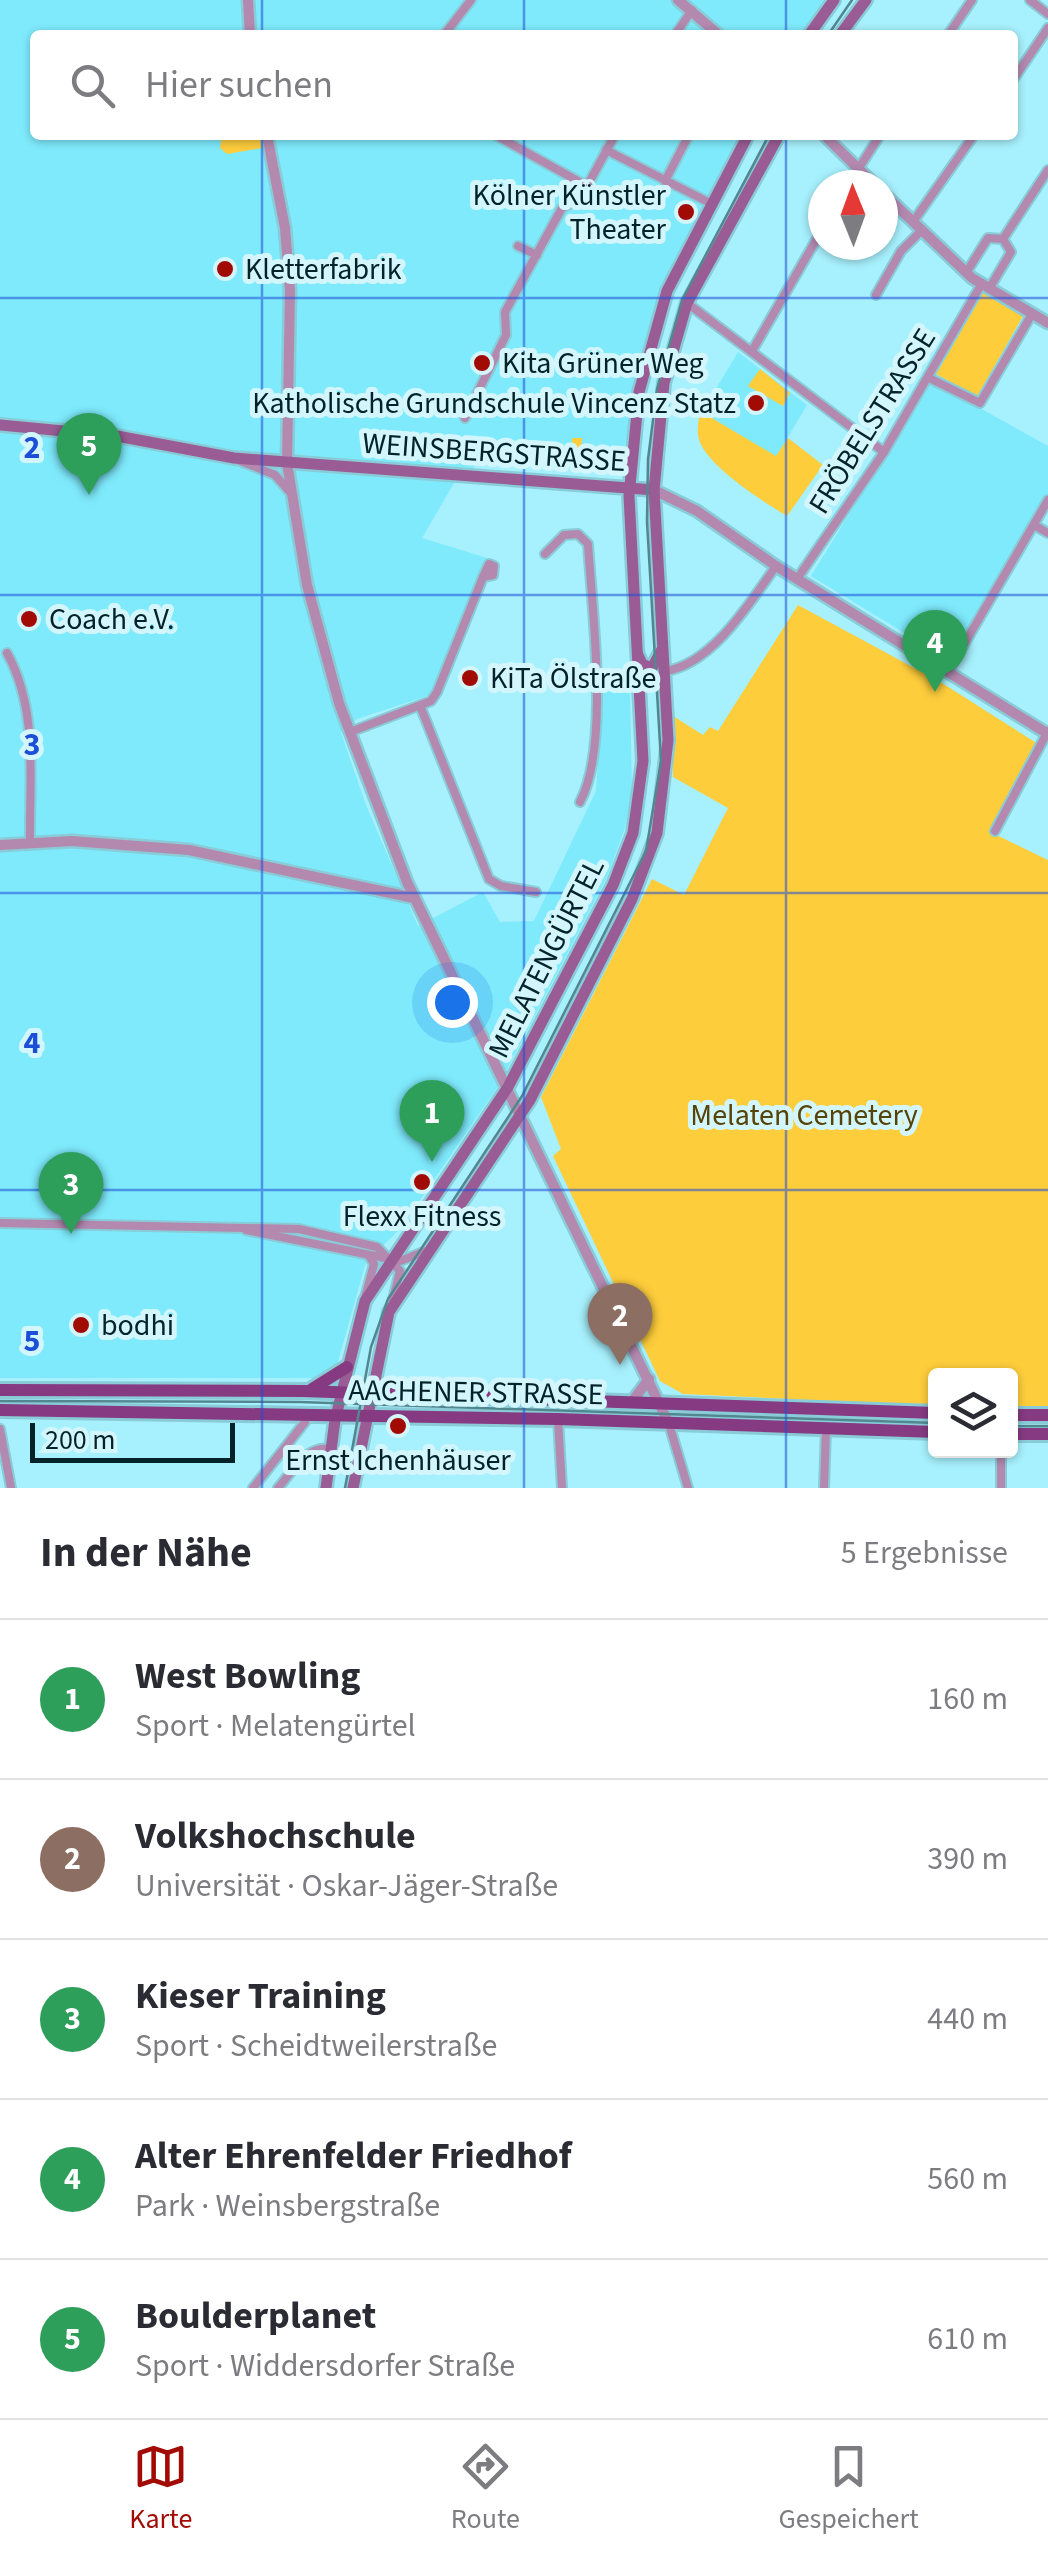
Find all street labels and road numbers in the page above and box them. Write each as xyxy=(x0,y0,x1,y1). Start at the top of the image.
street label: FRÖBELSTRASSE xyxy=(798,320,947,522)
street label: WEINSBERGSTRASSE xyxy=(361,422,627,483)
street label: MELATENGÜRTEL xyxy=(478,851,615,1066)
street label: AACHENER STRASSE xyxy=(348,1369,604,1416)

